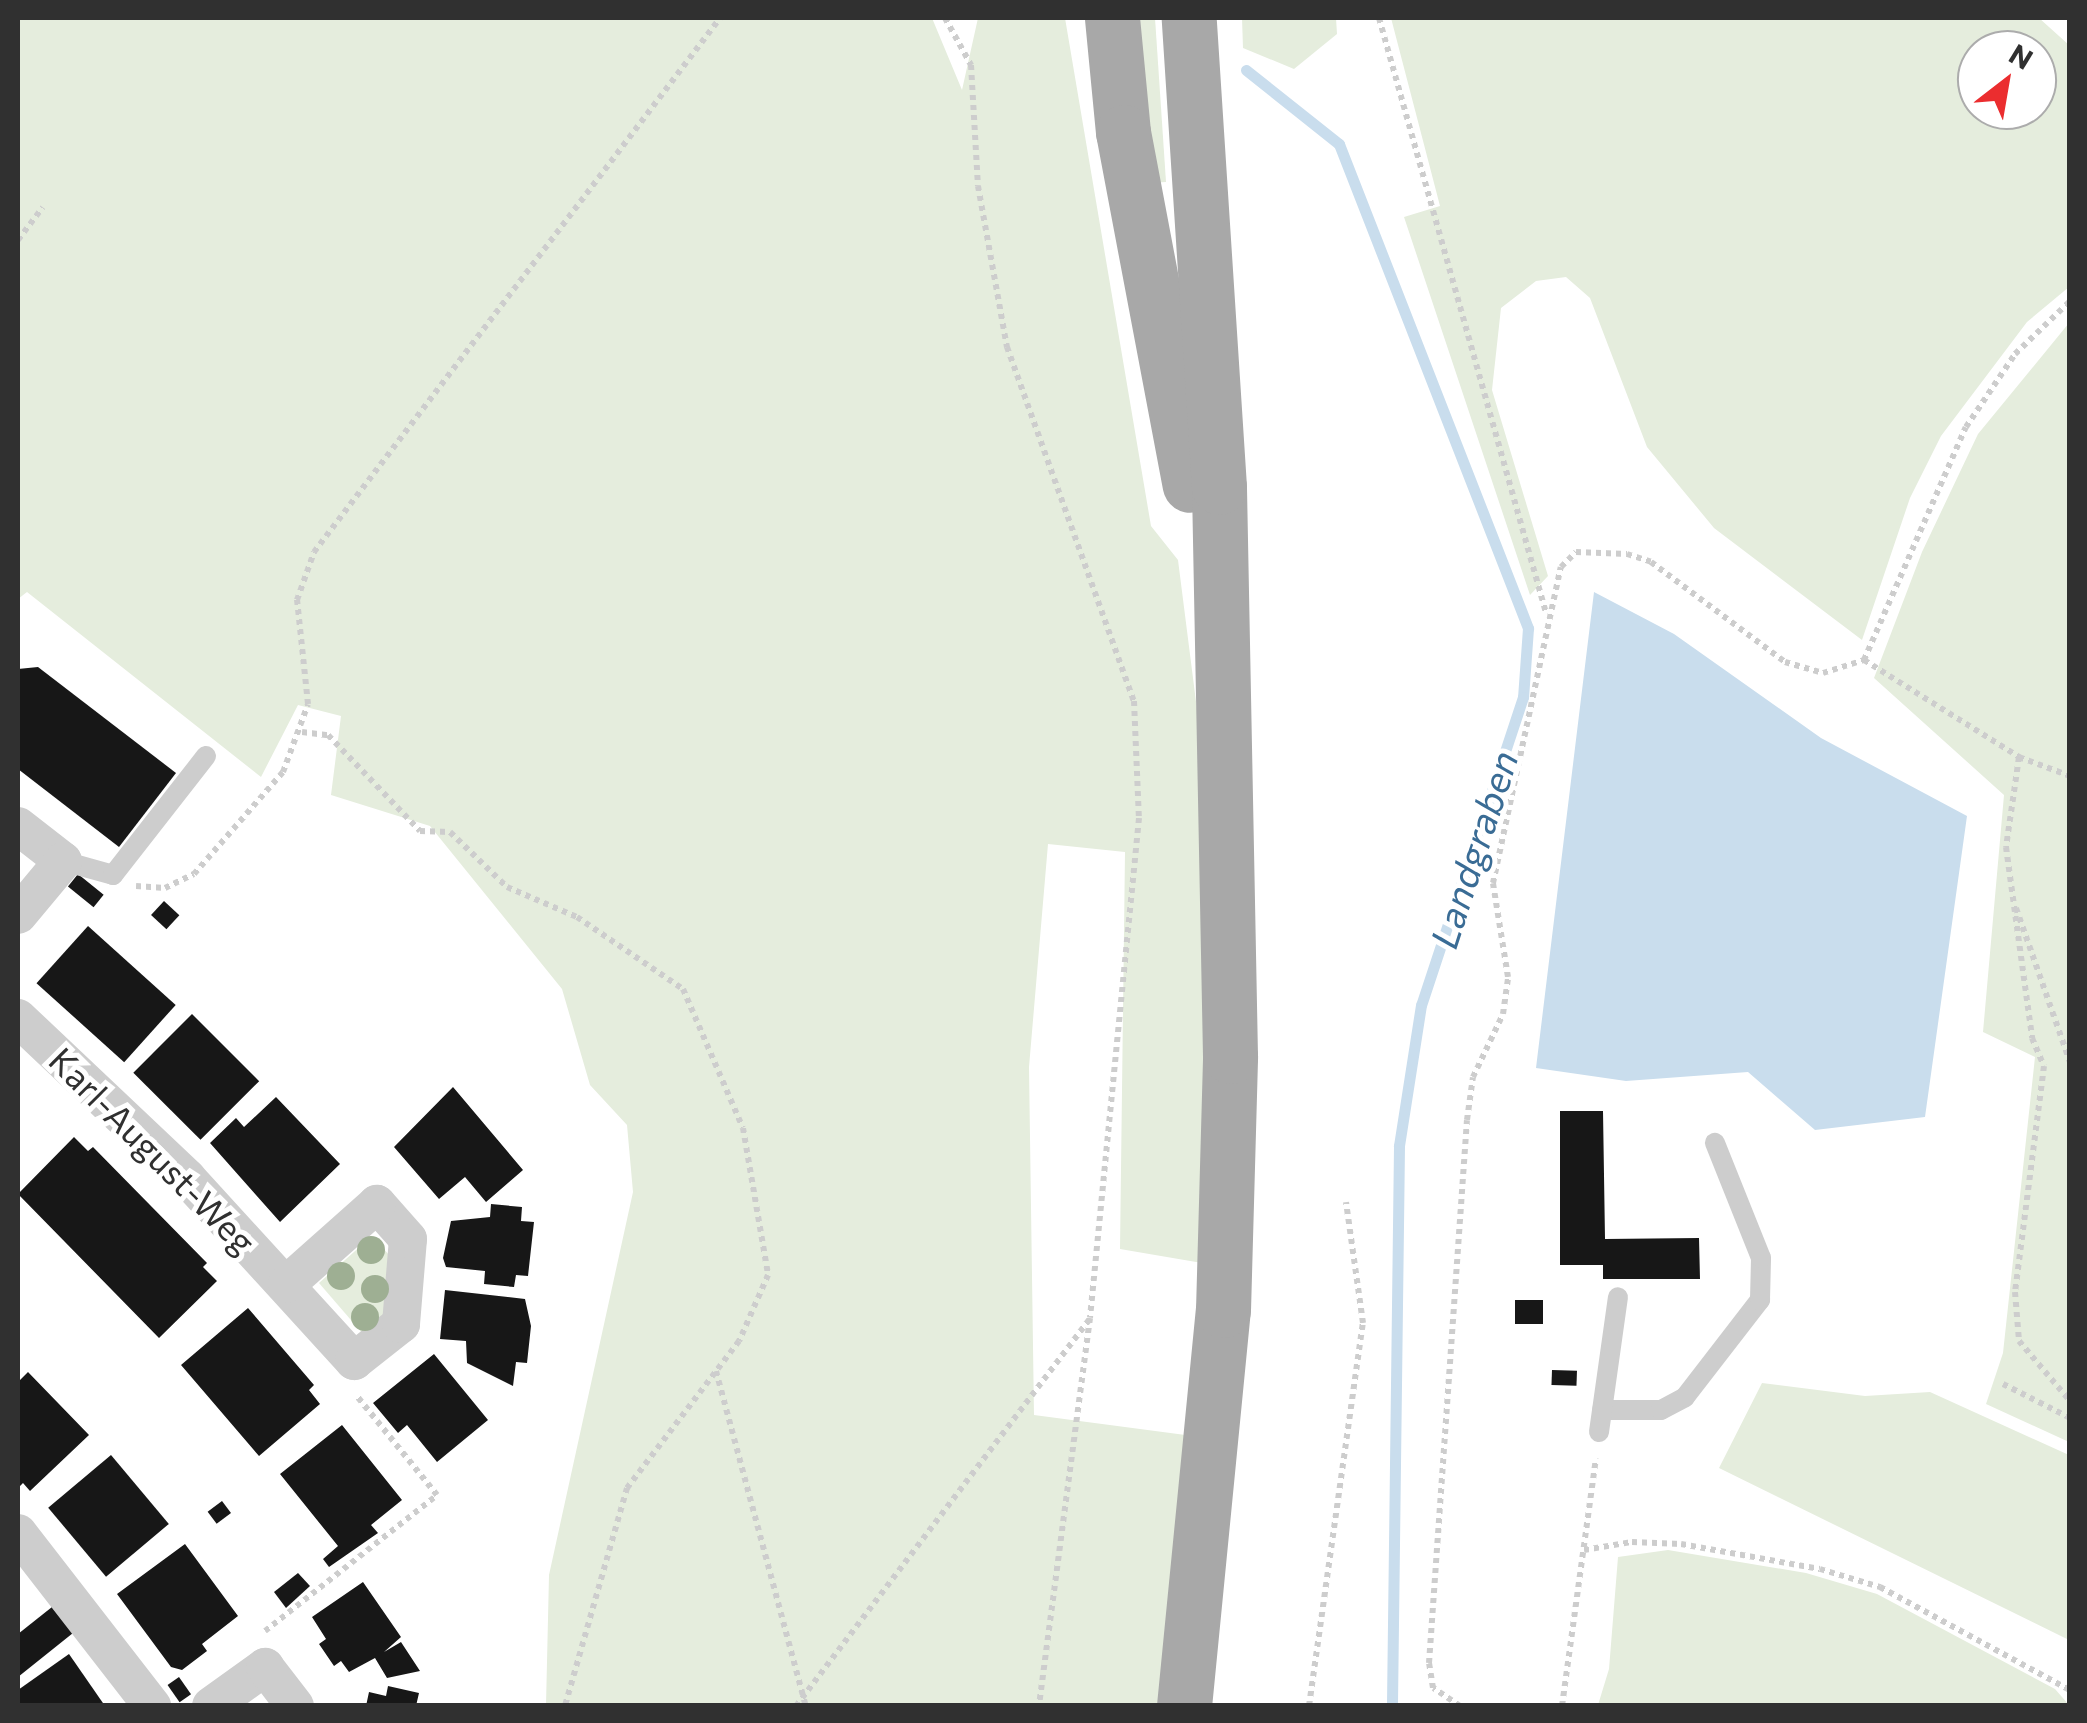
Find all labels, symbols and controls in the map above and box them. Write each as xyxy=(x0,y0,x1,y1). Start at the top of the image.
north arrow xyxy=(1957,30,2057,130)
text: N xyxy=(2004,36,2039,76)
water label: Landgraben xyxy=(1420,745,1526,953)
street label: Karl-August-Weg xyxy=(41,1038,265,1262)

